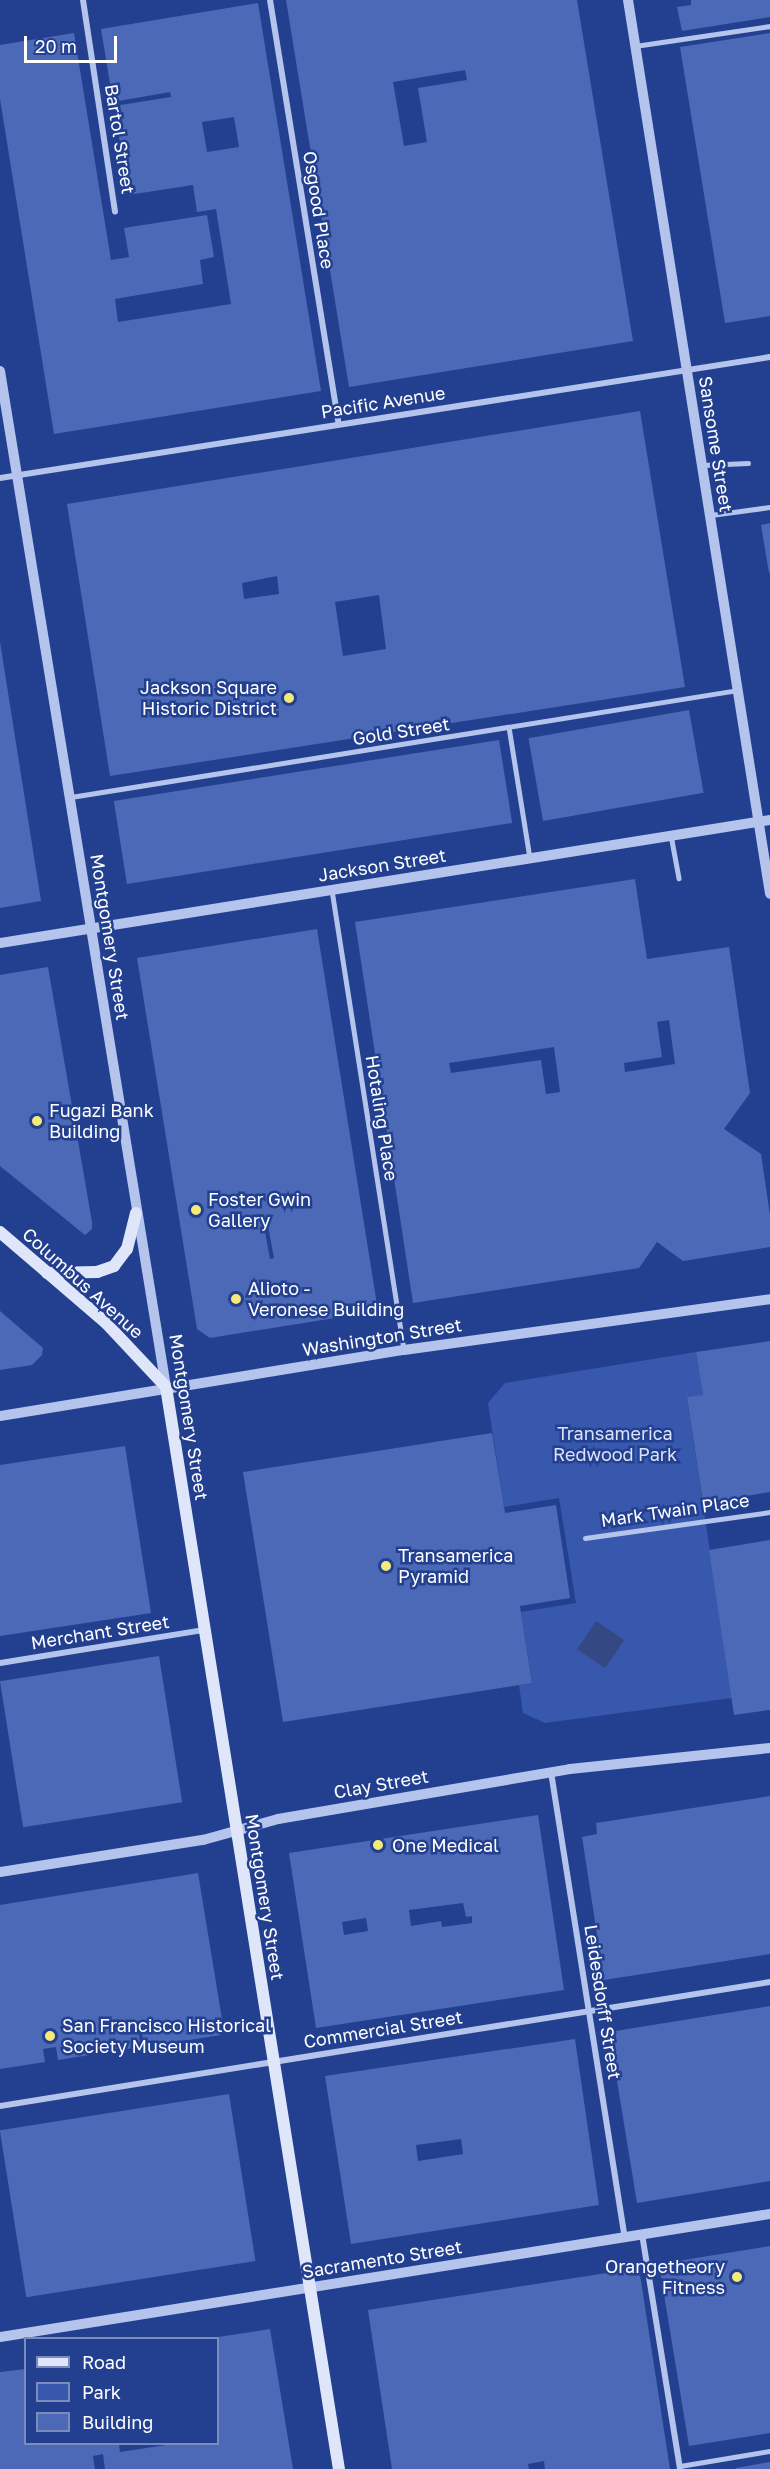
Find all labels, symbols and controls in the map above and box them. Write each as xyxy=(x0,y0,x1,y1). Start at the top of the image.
scale bar xyxy=(27,24,120,62)
text: 20 m xyxy=(35,35,77,57)
street label: Bartol Street xyxy=(101,82,139,196)
street label: Osgood Place xyxy=(299,150,339,270)
street label: Sansome Street xyxy=(695,375,737,513)
street label: Pacific Avenue xyxy=(319,382,447,422)
place label: Jackson Square Historic District xyxy=(140,677,277,720)
marker: Jackson Square Historic District xyxy=(282,691,296,705)
street label: Gold Street xyxy=(351,713,451,749)
street label: Jackson Street xyxy=(316,844,448,886)
street label: Montgomery Street xyxy=(86,852,134,1022)
street label: Hotaling Place xyxy=(361,1054,403,1182)
place label: Fugazi Bank Building xyxy=(49,1100,154,1142)
marker: Fugazi Bank Building xyxy=(30,1114,44,1128)
place label: Foster Gwin Gallery xyxy=(208,1189,311,1232)
marker: Foster Gwin Gallery xyxy=(189,1203,203,1217)
street label: Columbus Avenue xyxy=(18,1223,148,1343)
place label: Alioto - Veronese Building xyxy=(248,1278,404,1320)
marker: Alioto - Veronese Building xyxy=(229,1292,243,1306)
street label: Washington Street xyxy=(301,1314,463,1360)
street label: Montgomery Street xyxy=(165,1332,213,1502)
park label: Transamerica Redwood Park xyxy=(553,1423,677,1466)
street label: Mark Twain Place xyxy=(599,1489,751,1531)
place label: Transamerica Pyramid xyxy=(398,1545,514,1588)
marker: Transamerica Pyramid xyxy=(379,1559,393,1573)
street label: Merchant Street xyxy=(29,1610,171,1654)
street label: Clay Street xyxy=(332,1765,430,1803)
street label: Montgomery Street xyxy=(241,1812,289,1982)
place label: One Medical xyxy=(392,1834,499,1856)
marker: One Medical xyxy=(369,1836,387,1854)
street label: Leidesdorff Street xyxy=(580,1923,626,2081)
street label: Commercial Street xyxy=(302,2006,464,2052)
place label: San Francisco Historical Society Museum xyxy=(62,2015,271,2058)
marker: San Francisco Historical Society Museum xyxy=(43,2029,57,2043)
street label: Sacramento Street xyxy=(301,2236,463,2282)
place label: Orangetheory Fitness xyxy=(605,2256,725,2298)
marker: Orangetheory Fitness xyxy=(730,2270,744,2284)
legend xyxy=(24,2337,219,2445)
text: Road xyxy=(82,2351,126,2373)
text: Park xyxy=(82,2381,121,2403)
text: Building xyxy=(82,2411,153,2433)

